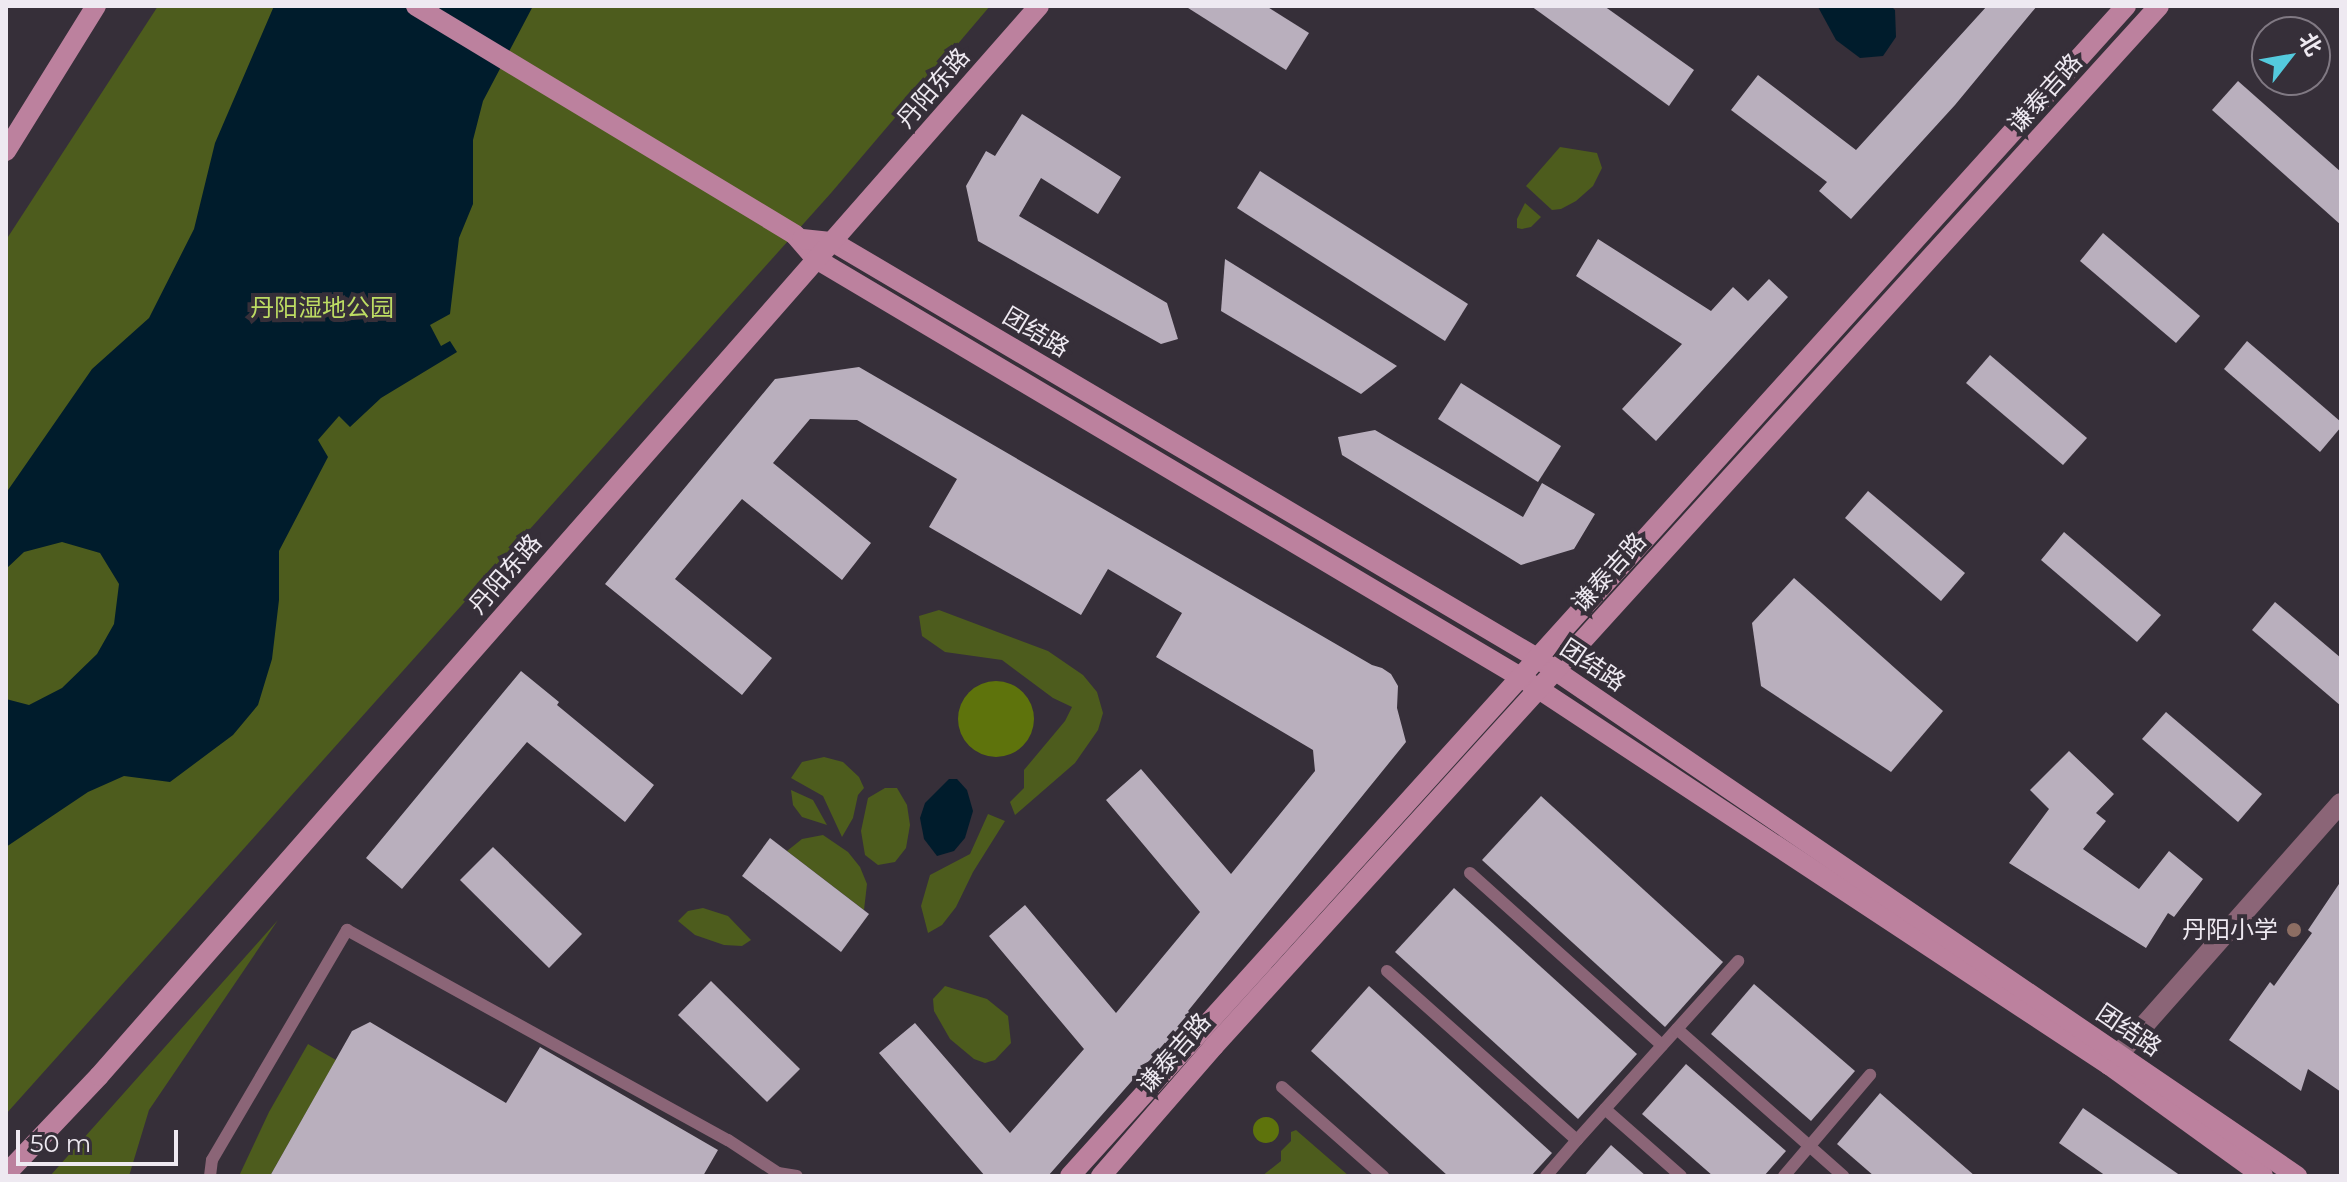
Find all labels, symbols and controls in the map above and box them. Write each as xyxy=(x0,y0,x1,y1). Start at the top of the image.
north arrow xyxy=(2251,16,2331,96)
text: 北 xyxy=(2293,28,2328,61)
street label: 丹阳东路 xyxy=(891,42,975,134)
street label: 谦泰吉路 xyxy=(2002,48,2088,138)
park label: 丹阳湿地公园 xyxy=(250,294,394,322)
street label: 团结路 xyxy=(998,301,1074,363)
street label: 谦泰吉路 xyxy=(1566,527,1652,617)
street label: 丹阳东路 xyxy=(463,528,547,620)
street label: 团结路 xyxy=(1555,633,1631,697)
place label: 丹阳小学 xyxy=(2182,916,2278,944)
marker: 丹阳小学 xyxy=(2285,921,2303,939)
street label: 团结路 xyxy=(2091,998,2167,1062)
street label: 谦泰吉路 xyxy=(1132,1007,1216,1099)
scale bar xyxy=(20,1114,182,1164)
text: 50 m xyxy=(30,1129,91,1158)

